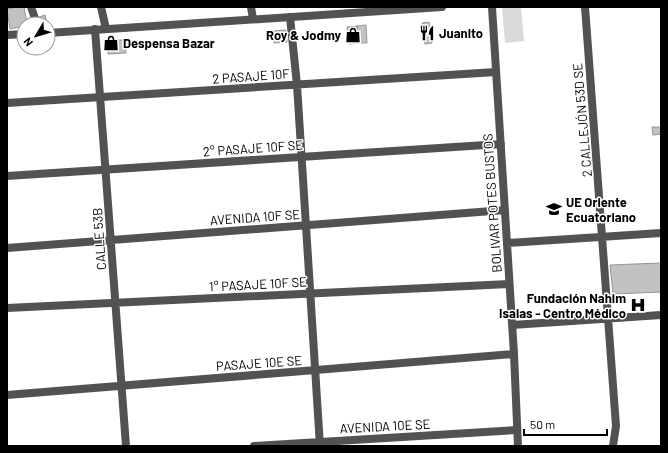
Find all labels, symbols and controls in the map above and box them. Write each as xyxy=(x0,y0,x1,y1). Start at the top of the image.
north arrow xyxy=(16,16,56,56)
restaurant icon: Juanito xyxy=(418,24,436,42)
place label: Juanito xyxy=(439,25,483,41)
shop icon: Roy & Jodmy xyxy=(344,26,362,44)
place label: Roy & Jodmy xyxy=(266,27,341,43)
shop icon: Despensa Bazar xyxy=(102,34,120,52)
place label: Despensa Bazar xyxy=(123,35,215,51)
text: N xyxy=(20,36,35,49)
street label: 2 CALLEJÓN 53D SE xyxy=(569,62,595,178)
street label: 2 PASAJE 10F xyxy=(212,65,291,87)
street label: BOLIVAR POTES BUSTOS xyxy=(479,133,505,273)
street label: 2° PASAJE 10F SE xyxy=(202,137,304,159)
place label: UE Oriente Ecuatoriano xyxy=(566,194,636,225)
school or university icon: UE Oriente Ecuatoriano xyxy=(545,200,563,218)
street label: AVENIDA 10F SE xyxy=(209,206,301,228)
street label: CALLE 53B xyxy=(89,207,109,271)
street label: 1° PASAJE 10F SE xyxy=(209,273,307,295)
place label: Fundación Nahim Isaias - Centro Médico xyxy=(499,290,626,321)
hospital icon: Fundación Nahim Isaias - Centro Médico xyxy=(629,296,647,314)
street label: PASAJE 10E SE xyxy=(215,352,303,374)
scale bar xyxy=(524,411,607,437)
street label: AVENIDA 10E SE xyxy=(339,416,431,436)
text: 50 m xyxy=(530,417,555,431)

